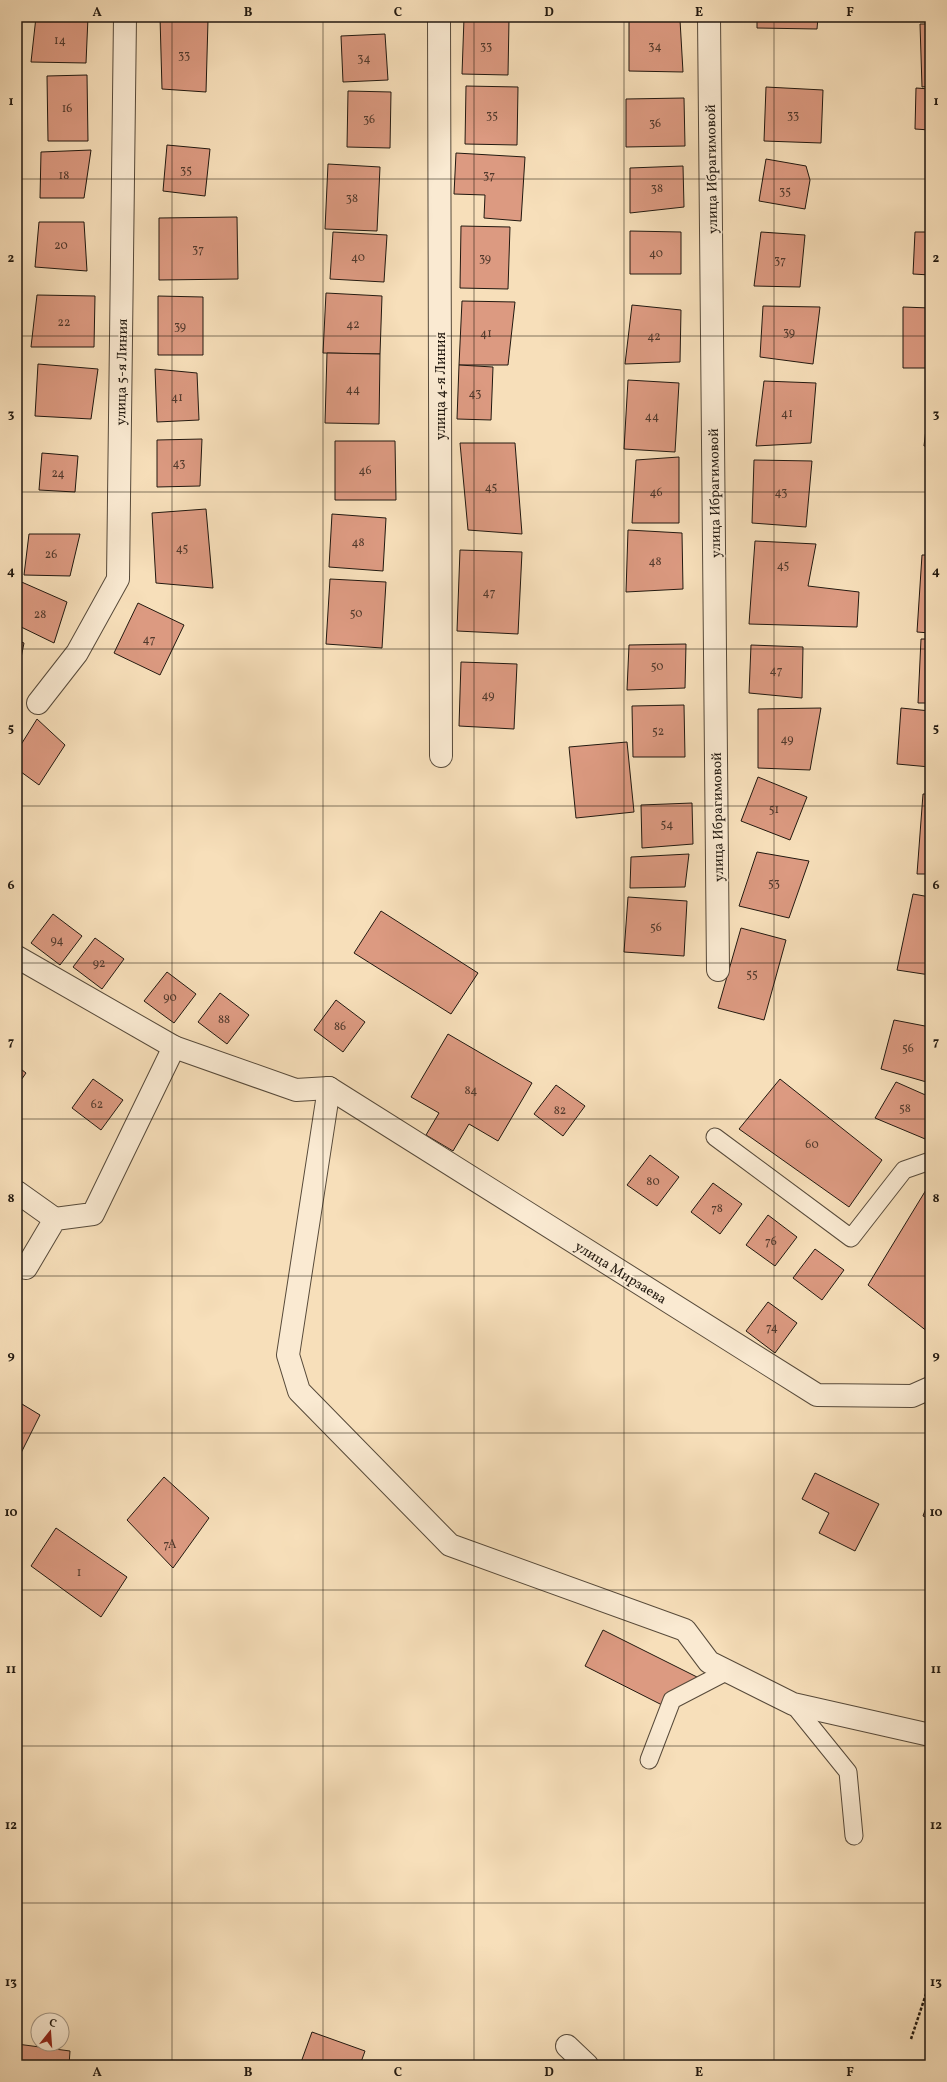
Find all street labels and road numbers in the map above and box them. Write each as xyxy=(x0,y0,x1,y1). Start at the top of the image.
street label: улица Ибрагимовой xyxy=(702,104,723,234)
street label: улица 5-я Линия xyxy=(112,318,133,426)
street label: улица 4-я Линия xyxy=(432,332,451,440)
street label: улица Ибрагимовой xyxy=(705,428,726,558)
street label: улица Ибрагимовой xyxy=(708,752,729,882)
street label: улица Мирзаева xyxy=(571,1237,670,1309)

